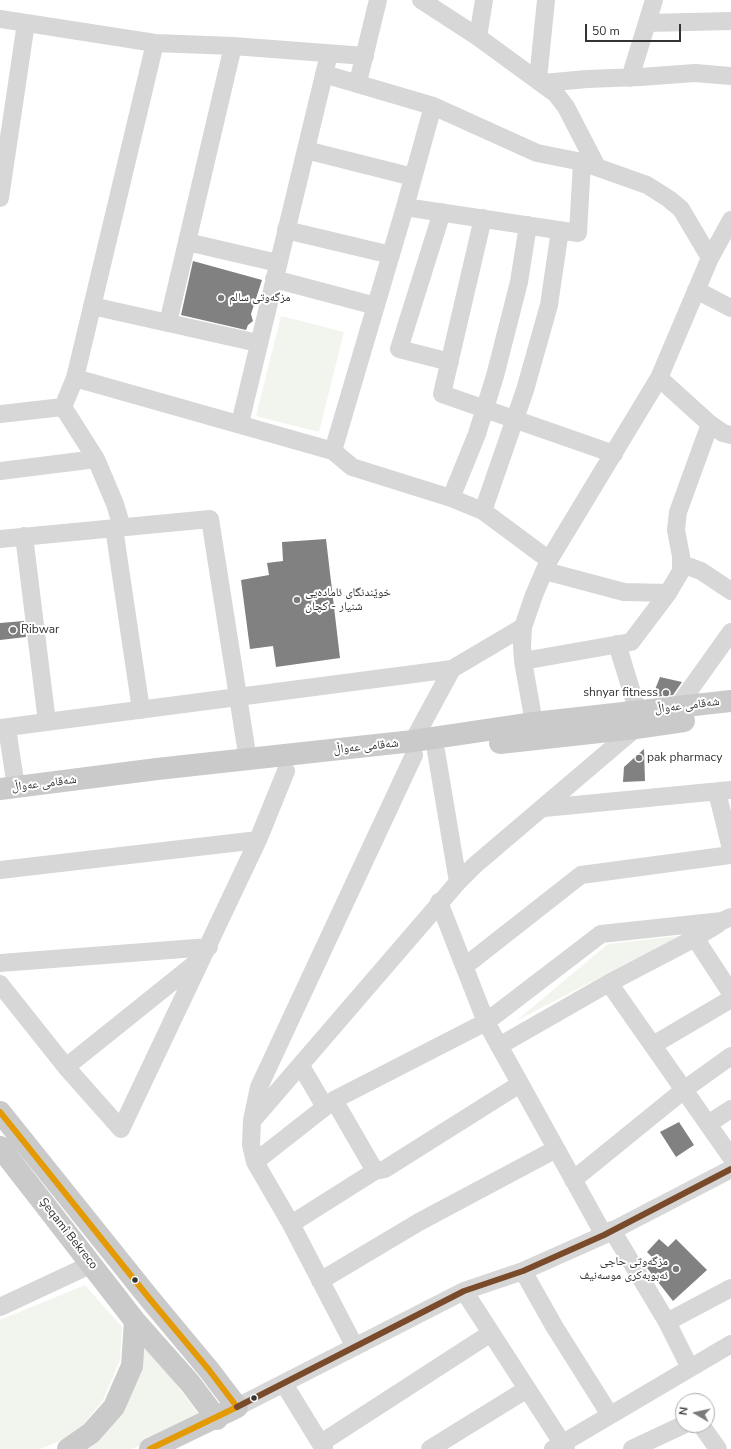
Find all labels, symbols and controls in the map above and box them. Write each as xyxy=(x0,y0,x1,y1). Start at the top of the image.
scale bar xyxy=(587,16,683,42)
text: 50 m xyxy=(592,23,620,39)
place label: مزگەوتی سالم xyxy=(229,291,291,305)
marker: مزگەوتی سالم xyxy=(216,293,226,303)
place label: خوێندنگای ئامادەیی شنیار - کچان xyxy=(305,586,391,614)
marker: خوێندنگای ئامادەیی شنیار - کچان xyxy=(292,595,302,605)
place label: Ribwar xyxy=(21,623,59,637)
marker: Ribwar xyxy=(8,625,18,635)
place label: shnyar fitness xyxy=(583,686,658,700)
marker: shnyar fitness xyxy=(661,688,671,698)
street label: شەقامی عەواڵ xyxy=(654,695,720,717)
street label: شەقامی عەواڵ xyxy=(333,736,399,758)
place label: pak pharmacy xyxy=(647,751,722,765)
marker: pak pharmacy xyxy=(634,753,644,763)
street label: شەقامی عەواڵ xyxy=(11,773,77,795)
street label: Şeqamî Bekreco xyxy=(36,1195,100,1273)
place label: مزگەوتی حاجی ئەبوبەکری موسەنیف xyxy=(579,1255,668,1283)
marker: مزگەوتی حاجی ئەبوبەکری موسەنیف xyxy=(671,1264,681,1274)
unlabelled marker xyxy=(130,1275,140,1285)
unlabelled marker xyxy=(249,1393,259,1403)
north arrow xyxy=(675,1393,715,1433)
text: N xyxy=(676,1406,692,1416)

